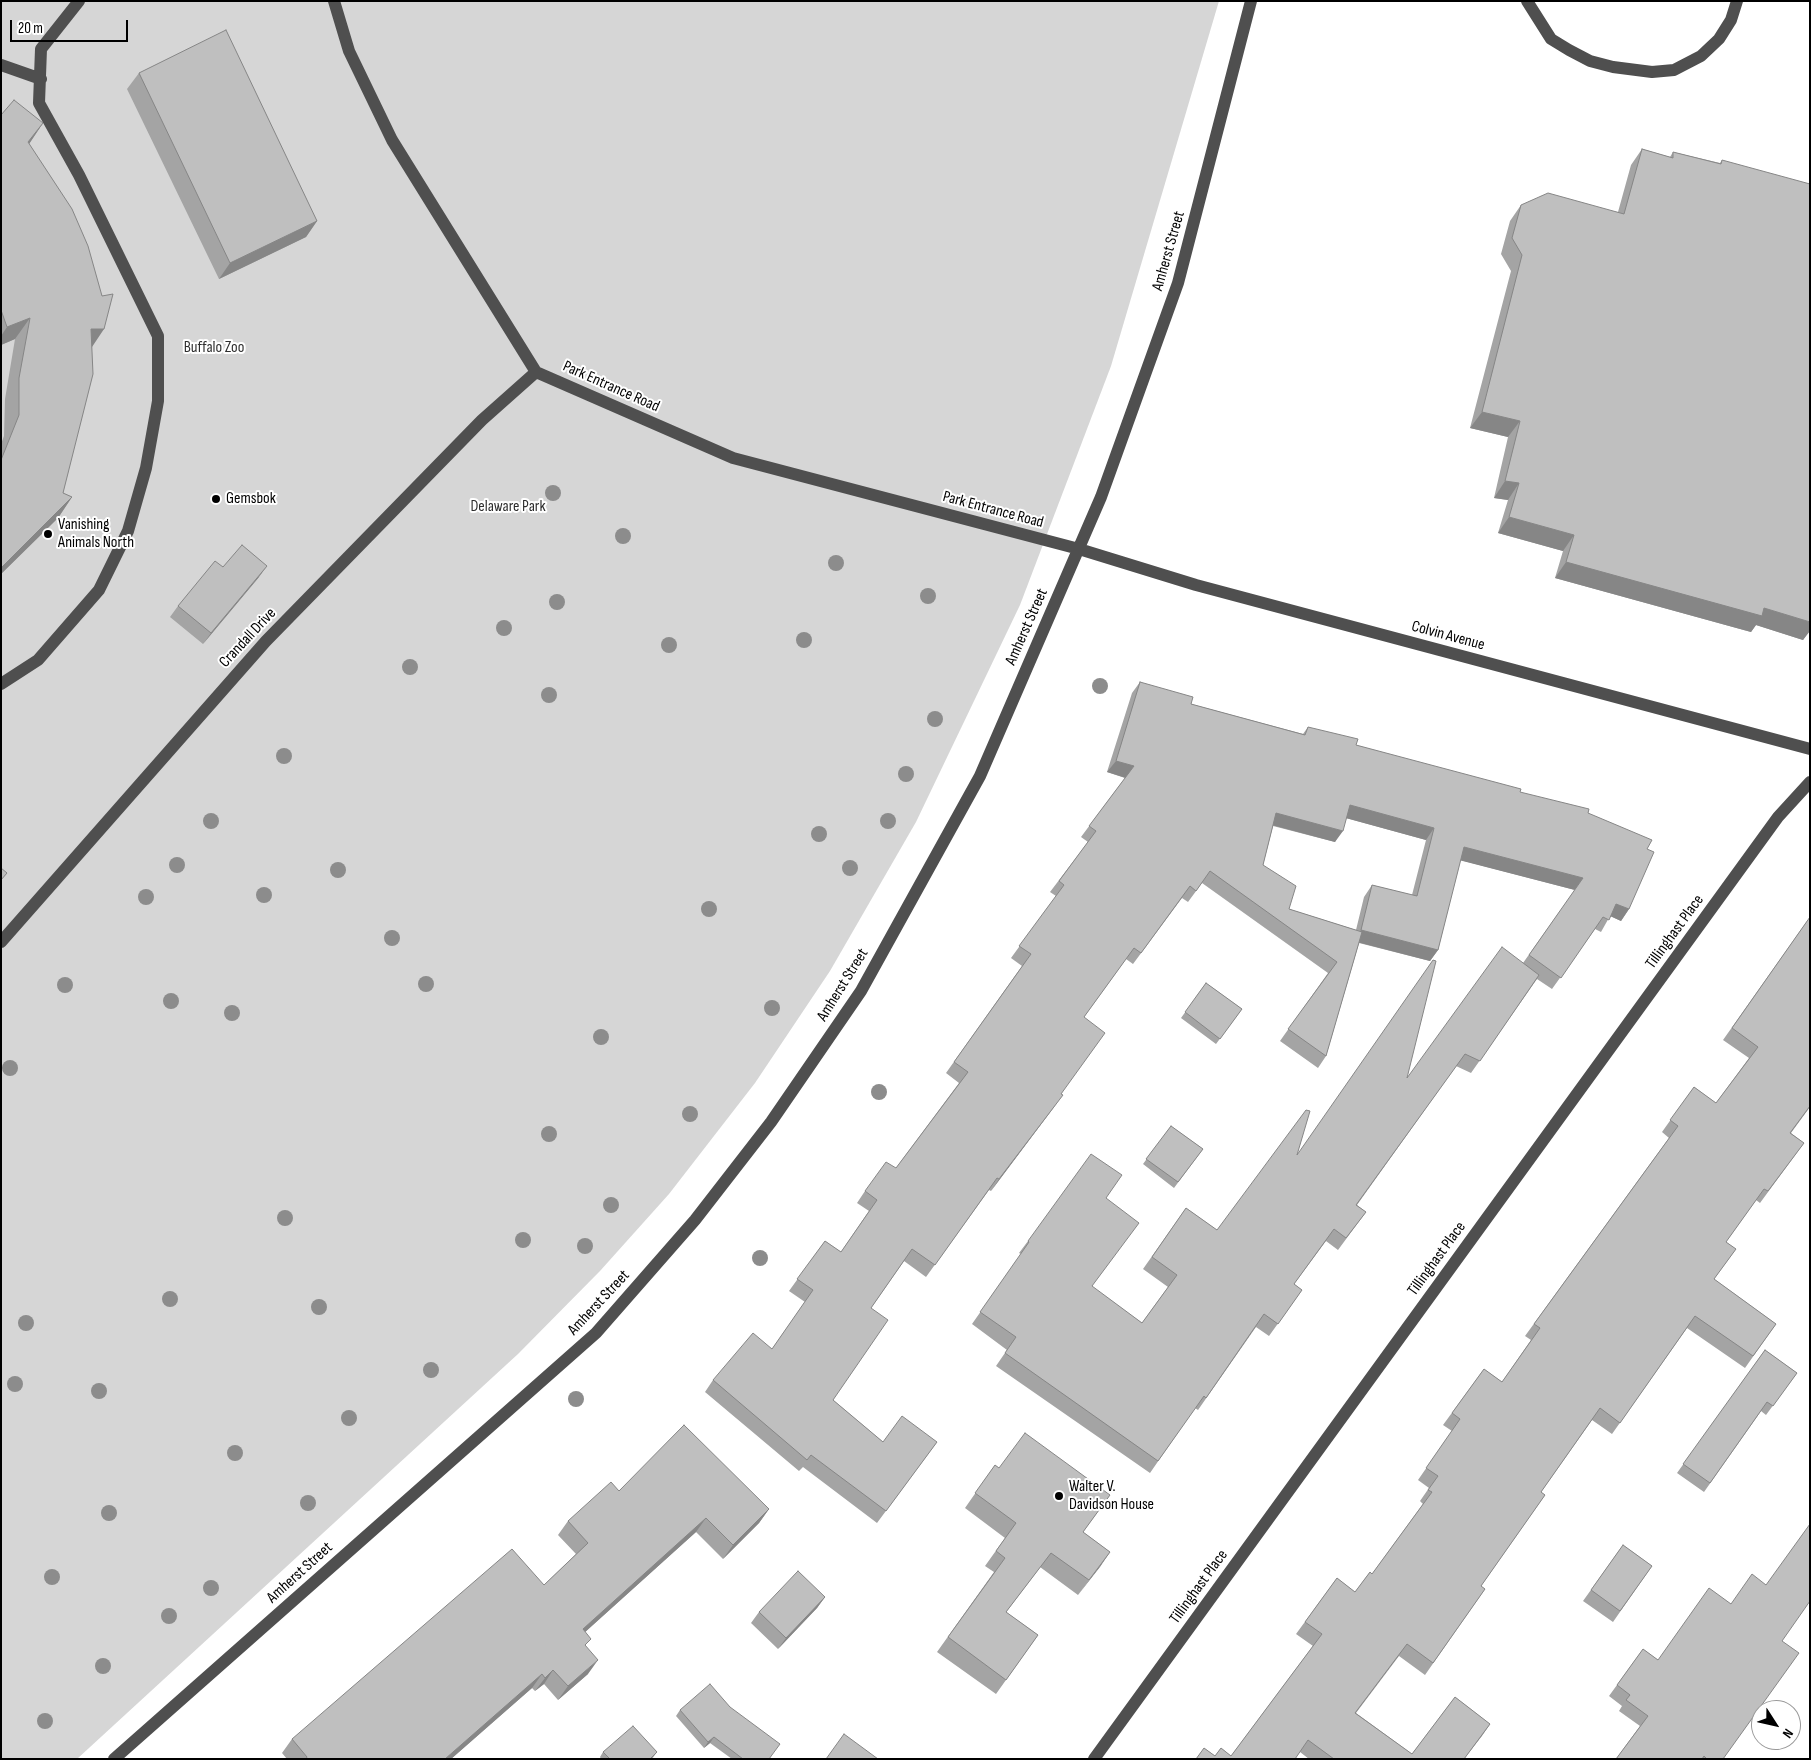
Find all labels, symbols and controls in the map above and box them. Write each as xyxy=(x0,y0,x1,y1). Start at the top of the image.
scale bar xyxy=(12,10,130,42)
text: 20 m xyxy=(18,19,43,38)
street label: Amherst Street xyxy=(1148,209,1190,293)
park label: Buffalo Zoo xyxy=(184,338,244,358)
street label: Park Entrance Road xyxy=(560,357,662,417)
street label: Park Entrance Road xyxy=(940,487,1046,533)
place label: Gemsbok xyxy=(226,489,276,509)
marker: Gemsbok xyxy=(210,493,222,505)
park label: Delaware Park xyxy=(470,497,546,517)
place label: Vanishing Animals North xyxy=(58,515,134,553)
marker: Vanishing Animals North xyxy=(42,528,54,540)
street label: Amherst Street xyxy=(1002,586,1052,668)
street label: Crandall Drive xyxy=(216,604,280,672)
street label: Colvin Avenue xyxy=(1409,617,1487,655)
street label: Tillinghast Place xyxy=(1642,891,1708,973)
street label: Amherst Street xyxy=(813,945,873,1025)
street label: Tillinghast Place xyxy=(1404,1218,1470,1300)
street label: Amherst Street xyxy=(564,1266,634,1340)
place label: Walter V. Davidson House xyxy=(1069,1477,1154,1515)
marker: Walter V. Davidson House xyxy=(1053,1490,1065,1502)
street label: Amherst Street xyxy=(263,1538,337,1608)
street label: Tillinghast Place xyxy=(1166,1546,1232,1628)
north arrow xyxy=(1751,1700,1801,1750)
text: N xyxy=(1779,1725,1797,1741)

